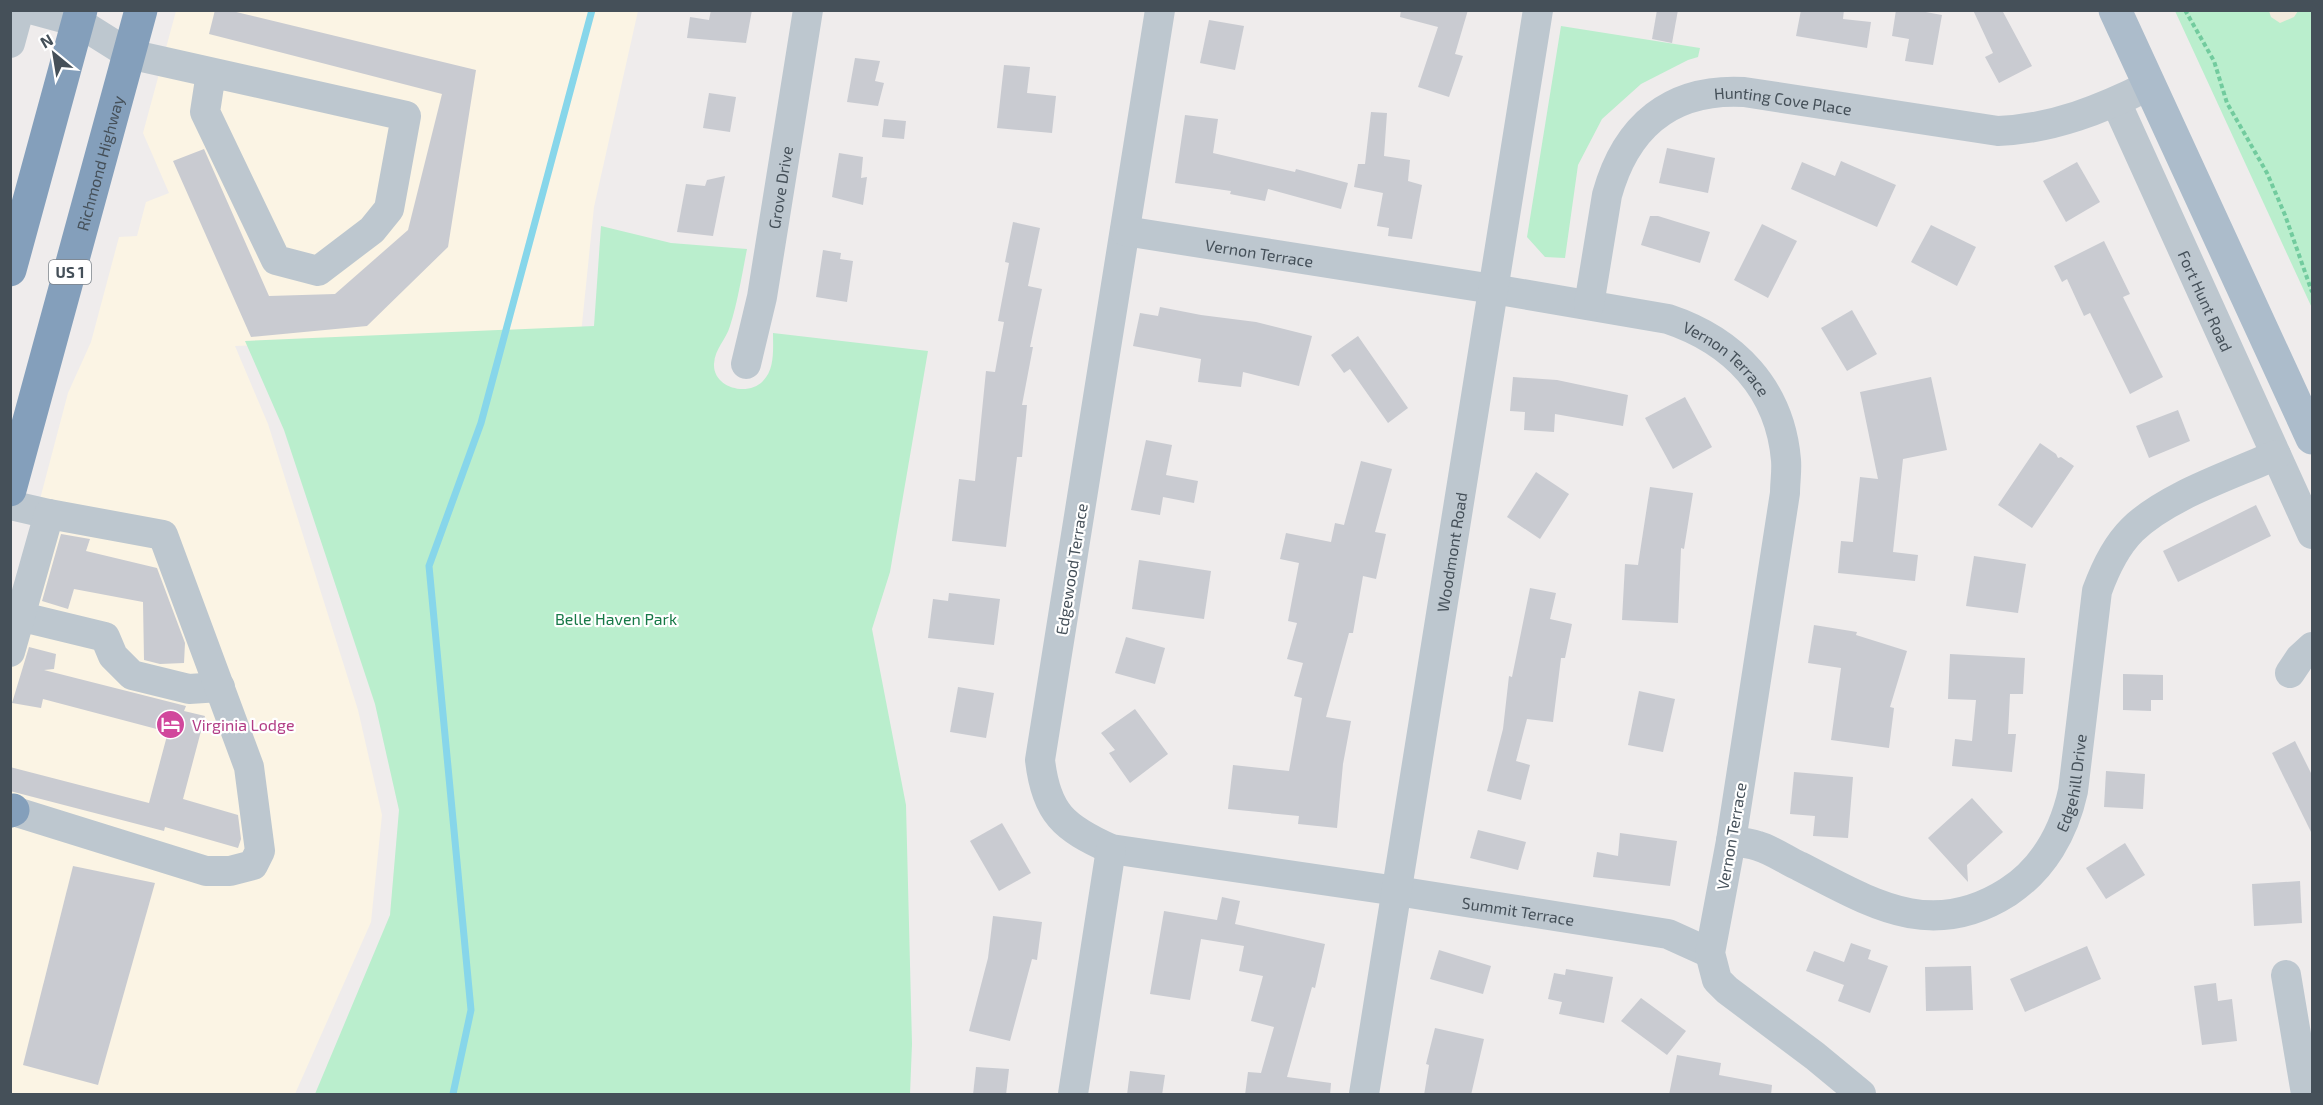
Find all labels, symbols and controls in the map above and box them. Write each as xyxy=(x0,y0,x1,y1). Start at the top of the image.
north arrow xyxy=(24,24,84,84)
text: N xyxy=(36,29,56,52)
street label: Hunting Cove Place xyxy=(1713,82,1853,118)
street label: Richmond Highway xyxy=(72,93,127,233)
street label: Grove Drive xyxy=(764,144,796,230)
street label: Vernon Terrace xyxy=(1204,234,1315,270)
street label: Fort Hunt Road xyxy=(2175,247,2237,354)
road number: US 1 xyxy=(49,260,91,284)
street label: Vernon Terrace xyxy=(1680,316,1774,399)
street label: Woodmont Road xyxy=(1432,491,1470,613)
street label: Edgewood Terrace xyxy=(1051,502,1091,636)
park label: Belle Haven Park xyxy=(555,609,677,628)
hotel icon: Virginia Lodge xyxy=(155,708,187,740)
place label: Virginia Lodge xyxy=(192,715,294,734)
street label: Edgehill Drive xyxy=(2051,733,2089,835)
street label: Vernon Terrace xyxy=(1712,781,1750,891)
street label: Summit Terrace xyxy=(1461,892,1576,929)

